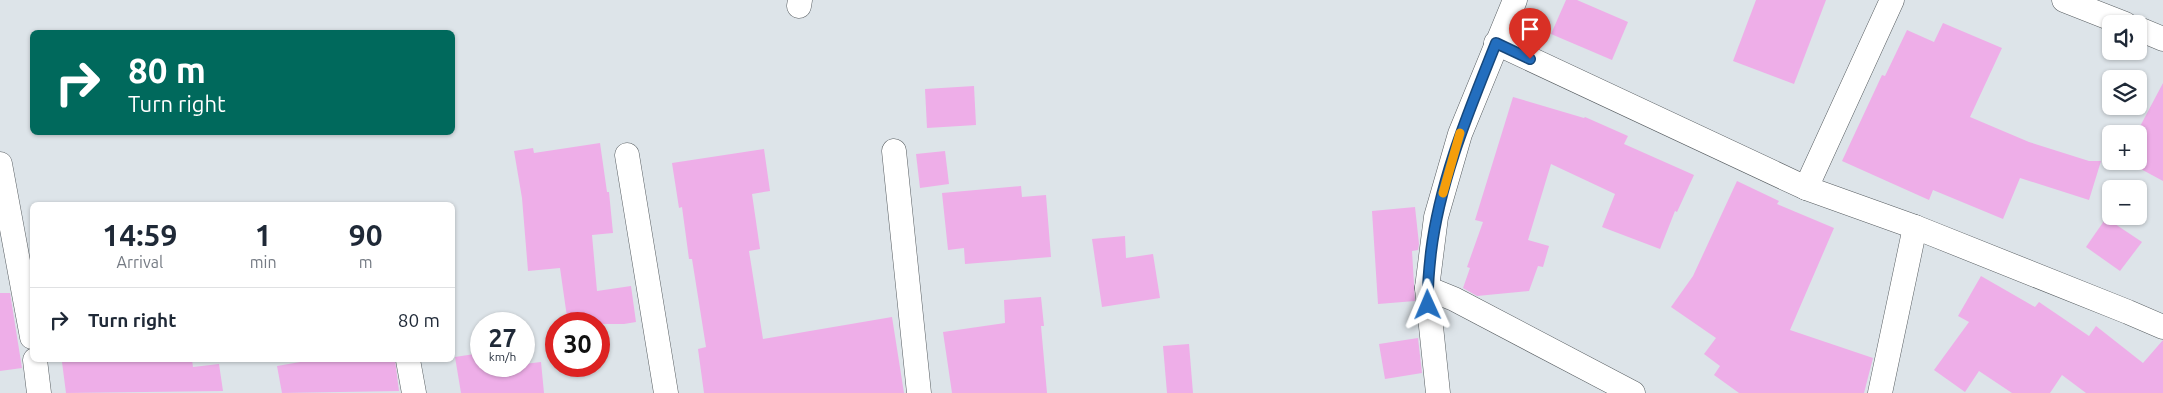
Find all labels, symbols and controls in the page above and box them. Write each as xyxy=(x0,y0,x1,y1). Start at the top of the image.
pin xyxy=(1509,8,1551,59)
icon: arrive xyxy=(1516,15,1544,43)
map controls xyxy=(2102,15,2147,225)
button: sound xyxy=(2102,15,2147,60)
icon: right xyxy=(45,50,110,115)
text: 80 m xyxy=(128,50,206,90)
button: layers xyxy=(2102,70,2147,115)
text: Turn right xyxy=(128,91,226,116)
button: + xyxy=(2102,125,2147,170)
button: − xyxy=(2102,180,2147,225)
text: 14:59 xyxy=(102,218,177,252)
text: 1 xyxy=(255,218,272,252)
text: 90 xyxy=(349,218,383,252)
text: Arrival xyxy=(117,253,163,271)
text: min xyxy=(250,253,277,271)
text: m xyxy=(359,253,373,271)
position arrow xyxy=(1401,278,1453,330)
icon: right xyxy=(45,306,73,334)
text: Turn right xyxy=(88,309,176,331)
text: 80 m xyxy=(398,309,440,331)
speed limit sign: 30 xyxy=(545,312,610,377)
text: 27 xyxy=(488,324,517,352)
text: km/h xyxy=(489,350,516,363)

